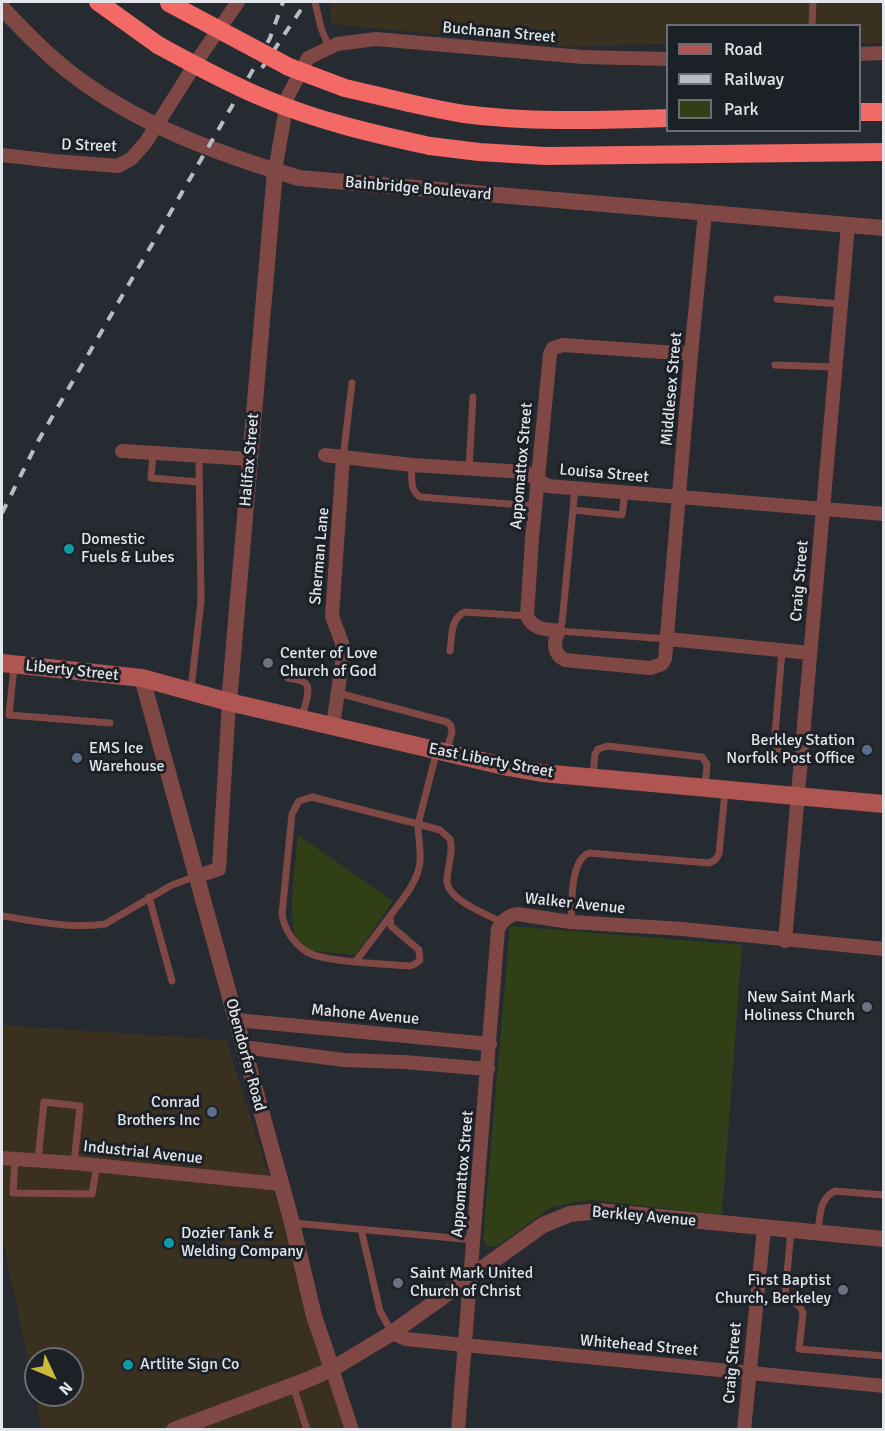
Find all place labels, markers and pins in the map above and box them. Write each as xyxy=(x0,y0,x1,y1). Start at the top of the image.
place label: Domestic Fuels & Lubes xyxy=(81,530,175,568)
marker: Domestic Fuels & Lubes xyxy=(62,542,76,556)
place label: Center of Love Church of God xyxy=(280,644,377,682)
marker: Center of Love Church of God xyxy=(261,656,275,670)
place label: Berkley Station Norfolk Post Office xyxy=(726,731,855,769)
place label: EMS Ice Warehouse xyxy=(89,739,165,777)
marker: Berkley Station Norfolk Post Office xyxy=(860,743,874,757)
marker: EMS Ice Warehouse xyxy=(70,751,84,765)
place label: New Saint Mark Holiness Church xyxy=(744,988,855,1026)
marker: New Saint Mark Holiness Church xyxy=(860,1000,874,1014)
place label: Conrad Brothers Inc xyxy=(117,1093,200,1131)
marker: Conrad Brothers Inc xyxy=(205,1105,219,1119)
place label: Dozier Tank & Welding Company xyxy=(181,1224,303,1262)
marker: Dozier Tank & Welding Company xyxy=(162,1236,176,1250)
place label: Saint Mark United Church of Christ xyxy=(410,1264,533,1302)
place label: First Baptist Church, Berkeley xyxy=(715,1271,831,1309)
marker: Saint Mark United Church of Christ xyxy=(391,1276,405,1290)
marker: First Baptist Church, Berkeley xyxy=(836,1283,850,1297)
place label: Artlite Sign Co xyxy=(140,1355,239,1375)
marker: Artlite Sign Co xyxy=(121,1358,135,1372)

